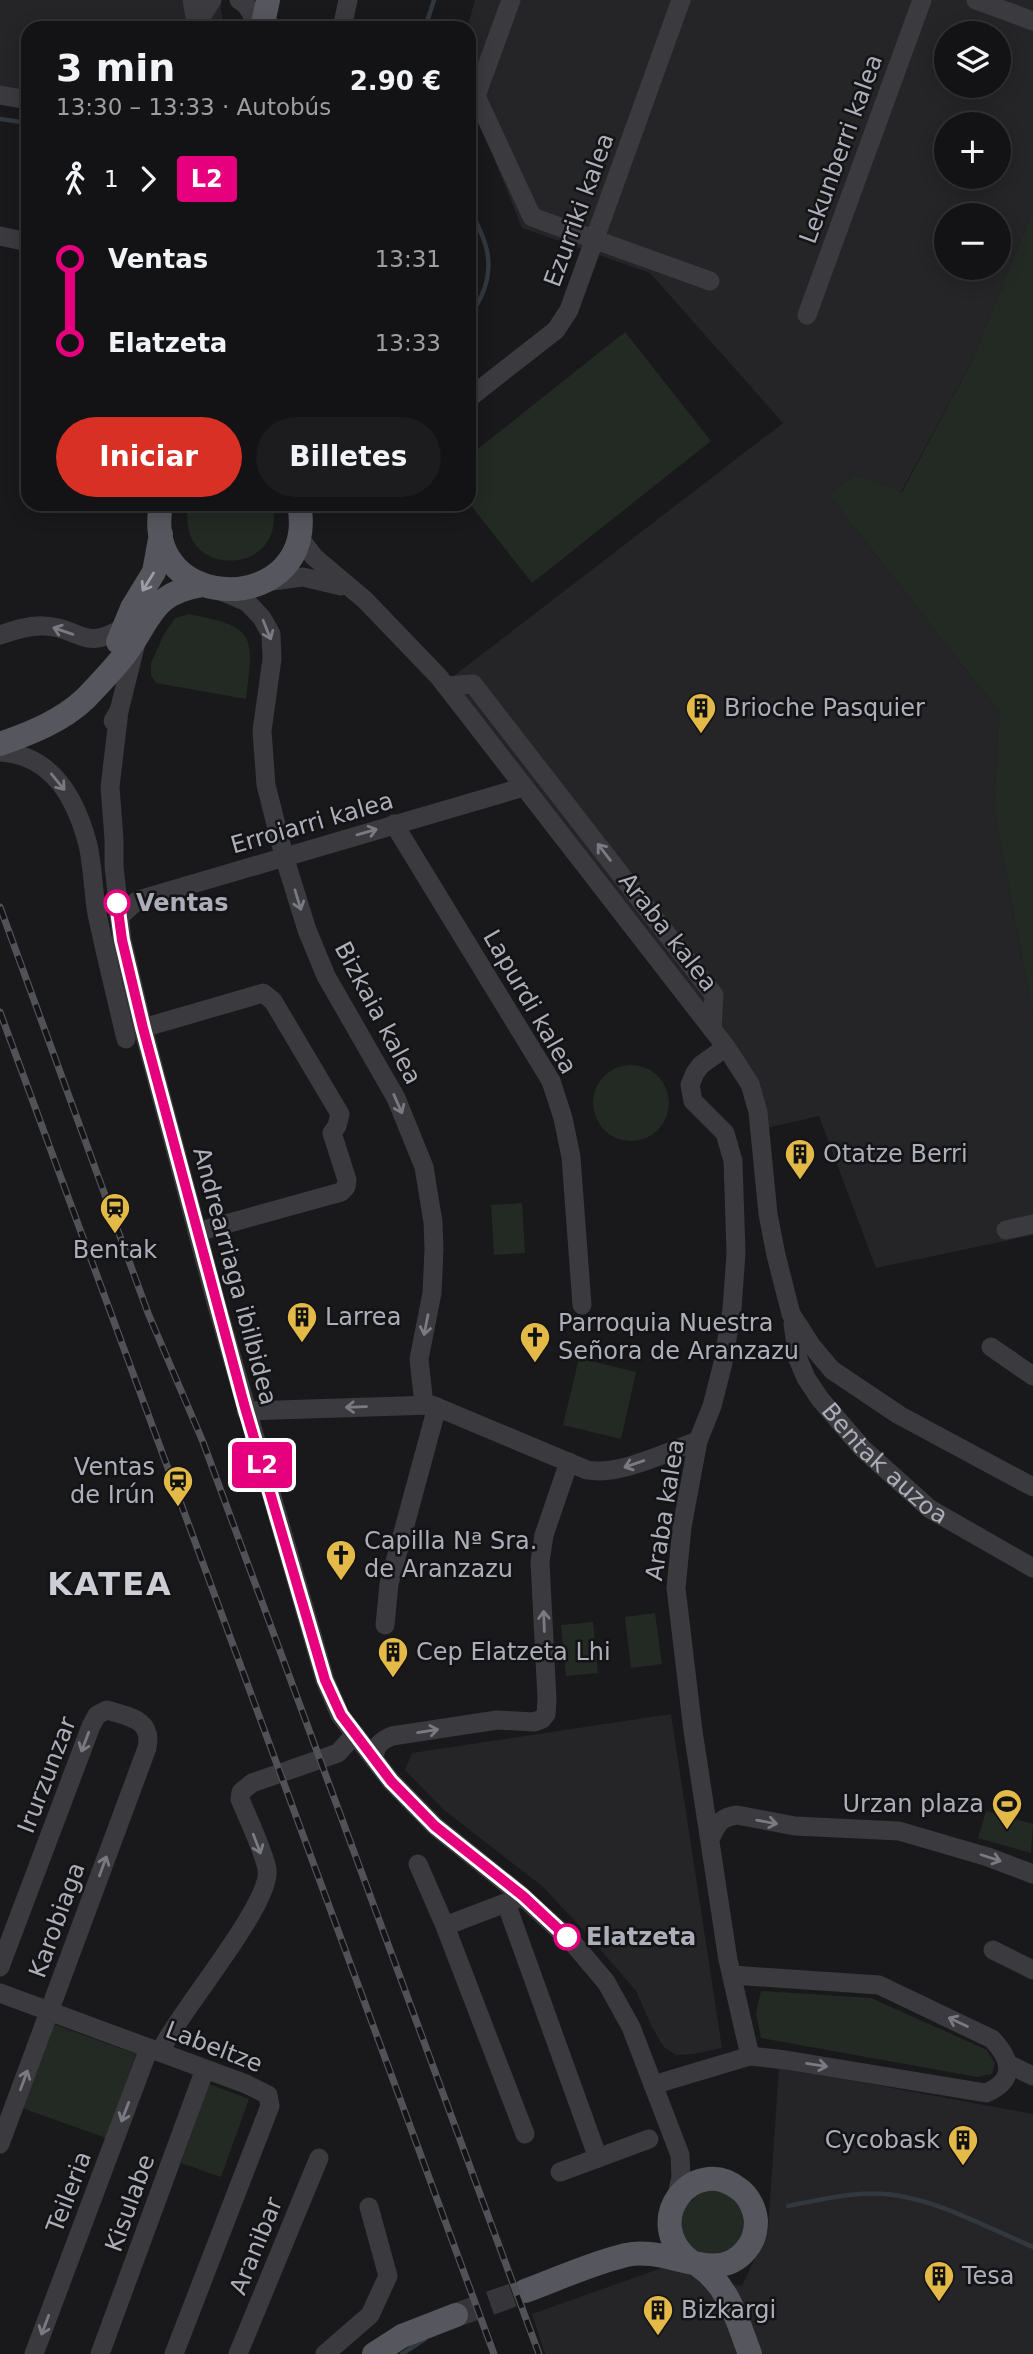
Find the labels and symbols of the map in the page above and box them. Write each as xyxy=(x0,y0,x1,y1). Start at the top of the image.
street label: Lekunberri kalea xyxy=(794,51,888,247)
street label: Ezurriki kalea xyxy=(538,129,620,291)
one-way arrow xyxy=(140,572,154,592)
one-way arrow xyxy=(261,619,274,641)
one-way arrow xyxy=(52,624,74,637)
building icon: Brioche Pasquier xyxy=(684,691,718,735)
place label: Brioche Pasquier xyxy=(724,694,925,722)
one-way arrow xyxy=(50,773,65,791)
street label: Erroiarri kalea xyxy=(227,786,397,860)
one-way arrow xyxy=(355,825,377,838)
one-way arrow xyxy=(596,843,611,862)
street label: Araba kalea xyxy=(613,867,723,997)
place label: Ventas xyxy=(136,889,229,917)
one-way arrow xyxy=(293,889,305,911)
marker: Ventas xyxy=(104,890,130,916)
street label: Lapurdi kalea xyxy=(477,925,583,1079)
street label: Bizkaia kalea xyxy=(329,937,427,1089)
one-way arrow xyxy=(392,1093,405,1114)
building icon: Otatze Berri xyxy=(783,1137,817,1181)
place label: Otatze Berri xyxy=(823,1140,968,1168)
street label: Andrearriaga ibilbidea xyxy=(187,1144,283,1408)
station icon: Bentak xyxy=(98,1191,132,1235)
place label: Bentak xyxy=(73,1236,157,1264)
building icon: Larrea xyxy=(285,1300,319,1344)
place label: Larrea xyxy=(325,1303,401,1331)
place label: Parroquia Nuestra Señora de Aranzazu xyxy=(558,1309,799,1365)
one-way arrow xyxy=(418,1313,432,1336)
church icon: Parroquia Nuestra Señora de Aranzazu xyxy=(518,1320,552,1364)
street label: Bentak auzoa xyxy=(816,1397,953,1530)
one-way arrow xyxy=(345,1401,368,1414)
street label: Araba kalea xyxy=(640,1437,690,1583)
line badge: L2 xyxy=(230,1442,294,1488)
place label: Ventas de Irún xyxy=(70,1453,155,1509)
one-way arrow xyxy=(623,1458,645,1471)
station icon: Ventas de Irún xyxy=(161,1464,195,1508)
place label: Capilla Nª Sra. de Aranzazu xyxy=(364,1527,537,1583)
church icon: Capilla Nª Sra. de Aranzazu xyxy=(324,1538,358,1582)
district label: KATEA xyxy=(47,1565,173,1603)
one-way arrow xyxy=(538,1610,551,1633)
building icon: Cep Elatzeta Lhi xyxy=(376,1635,410,1679)
place label: Cep Elatzeta Lhi xyxy=(416,1638,611,1666)
street label: Irurzunzar xyxy=(12,1713,82,1837)
one-way arrow xyxy=(416,1724,439,1737)
one-way arrow xyxy=(77,1730,90,1752)
sports icon: Urzan plaza xyxy=(990,1787,1024,1831)
place label: Urzan plaza xyxy=(843,1790,984,1818)
one-way arrow xyxy=(755,1816,778,1829)
one-way arrow xyxy=(252,1832,265,1854)
one-way arrow xyxy=(979,1853,1001,1865)
one-way arrow xyxy=(98,1856,110,1878)
street label: Karobiaga xyxy=(23,1859,91,1981)
place label: Elatzeta xyxy=(586,1923,696,1951)
marker: Elatzeta xyxy=(554,1924,580,1950)
one-way arrow xyxy=(948,2015,969,2029)
street label: Labeltze xyxy=(162,2016,266,2078)
one-way arrow xyxy=(806,2059,828,2072)
one-way arrow xyxy=(18,2069,31,2091)
one-way arrow xyxy=(118,2100,130,2122)
building icon: Cycobask xyxy=(946,2123,980,2167)
place label: Cycobask xyxy=(825,2126,940,2154)
street label: Teileria xyxy=(40,2147,97,2237)
street label: Kisulabe xyxy=(99,2151,161,2255)
street label: Aranibar xyxy=(224,2193,288,2299)
building icon: Tesa xyxy=(922,2259,956,2303)
place label: Tesa xyxy=(961,2262,1015,2290)
building icon: Bizkargi xyxy=(641,2293,675,2337)
place label: Bizkargi xyxy=(681,2296,776,2324)
one-way arrow xyxy=(38,2313,51,2335)

